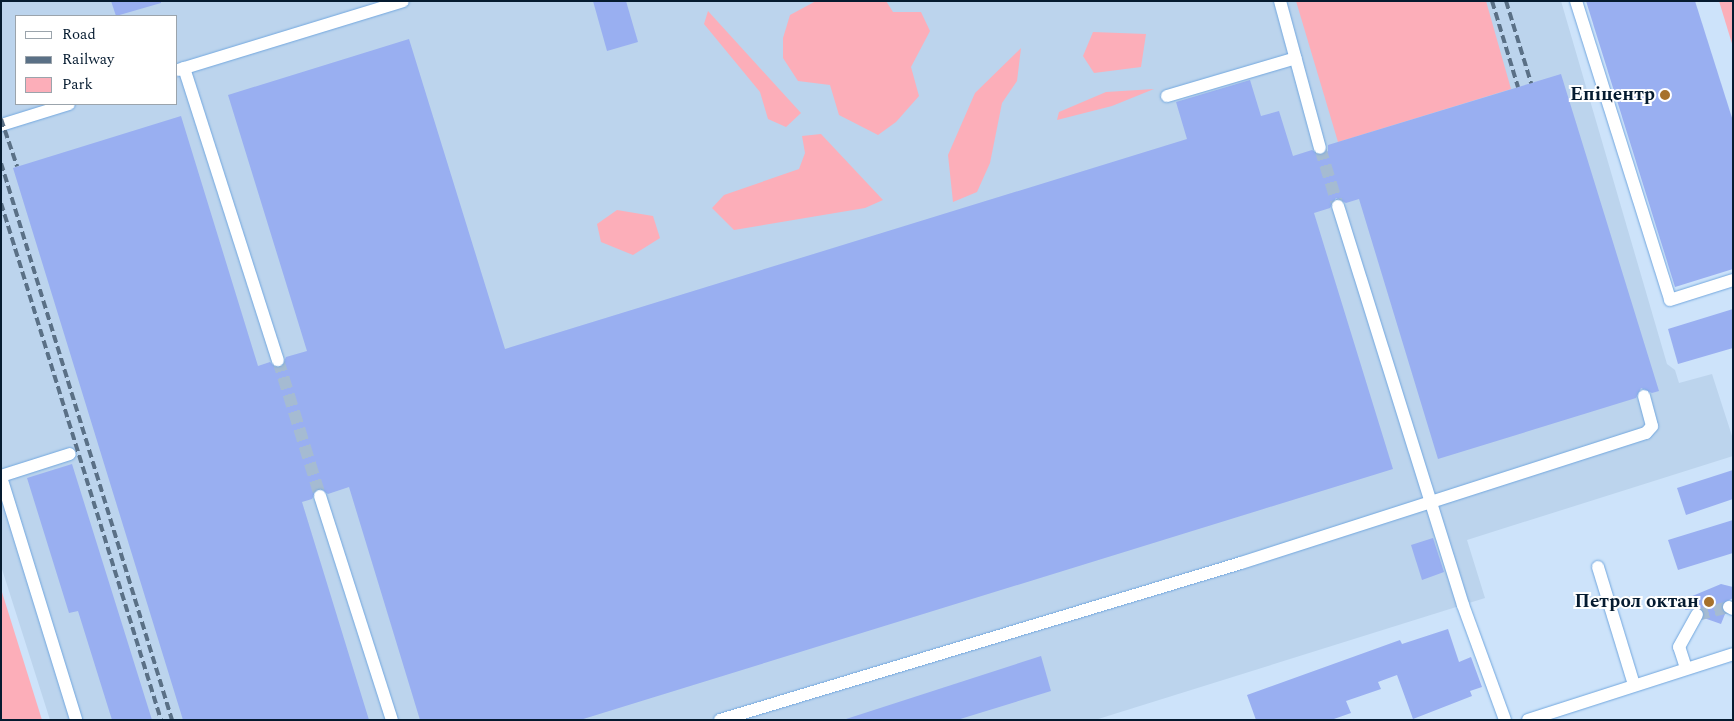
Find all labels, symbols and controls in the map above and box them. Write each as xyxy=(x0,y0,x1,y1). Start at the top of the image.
legend xyxy=(15,15,178,105)
text: Road xyxy=(62,23,96,46)
text: Railway xyxy=(62,48,114,71)
text: Park xyxy=(62,73,93,96)
place label: Епіцентр xyxy=(1570,84,1655,106)
marker: Епіцентр xyxy=(1659,89,1671,101)
place label: Петрол октан xyxy=(1575,591,1699,613)
marker: Петрол октан xyxy=(1703,596,1715,608)

